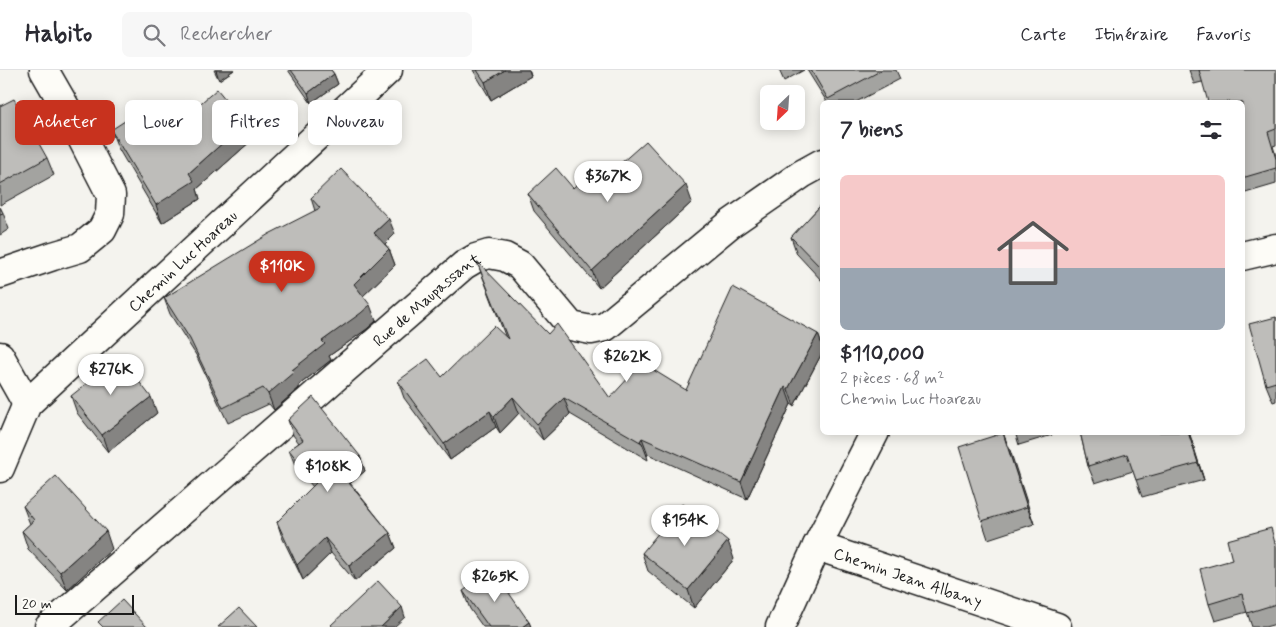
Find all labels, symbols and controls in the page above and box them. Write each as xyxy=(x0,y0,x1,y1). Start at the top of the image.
search box xyxy=(122,12,472,57)
text: Habito xyxy=(25,19,92,50)
icon: search xyxy=(140,21,168,49)
text: Rechercher xyxy=(180,22,273,47)
text: Carte xyxy=(1020,23,1066,47)
text: Itinéraire xyxy=(1094,23,1168,47)
text: Favoris xyxy=(1196,23,1251,47)
north arrow xyxy=(760,85,805,130)
map controls xyxy=(760,85,805,130)
chip: Acheter xyxy=(15,100,115,145)
chip: Louer xyxy=(125,100,202,145)
chip: Filtres xyxy=(212,100,298,145)
chip: Nouveau xyxy=(308,100,402,145)
text: 7 biens xyxy=(840,116,903,144)
icon: filters xyxy=(1197,116,1225,144)
pin: $367K xyxy=(573,160,643,203)
text: $367K xyxy=(585,166,631,187)
street label: Chemin Luc Hoareau xyxy=(124,206,242,317)
icon: home xyxy=(988,208,1078,298)
street label: Rue de Maupassant xyxy=(369,248,485,352)
pin: $110K xyxy=(247,250,317,293)
text: $110K xyxy=(260,256,304,277)
pin: $262K xyxy=(592,340,662,383)
text: $110,000 xyxy=(840,340,924,368)
text: $262K xyxy=(604,346,650,367)
pin: $276K xyxy=(76,354,146,396)
text: $276K xyxy=(89,359,133,380)
text: 2 pièces · 68 m² xyxy=(840,368,944,389)
text: Chemin Luc Hoareau xyxy=(840,389,981,410)
pin: $108K xyxy=(293,450,363,493)
text: $108K xyxy=(305,456,351,477)
pin: $154K xyxy=(650,504,720,547)
text: $154K xyxy=(662,510,708,531)
street label: Chemin Jean Albany xyxy=(831,543,984,613)
pin: $265K xyxy=(460,560,530,603)
text: $265K xyxy=(472,566,518,587)
scale bar xyxy=(15,592,134,615)
text: 20 m xyxy=(22,595,52,613)

